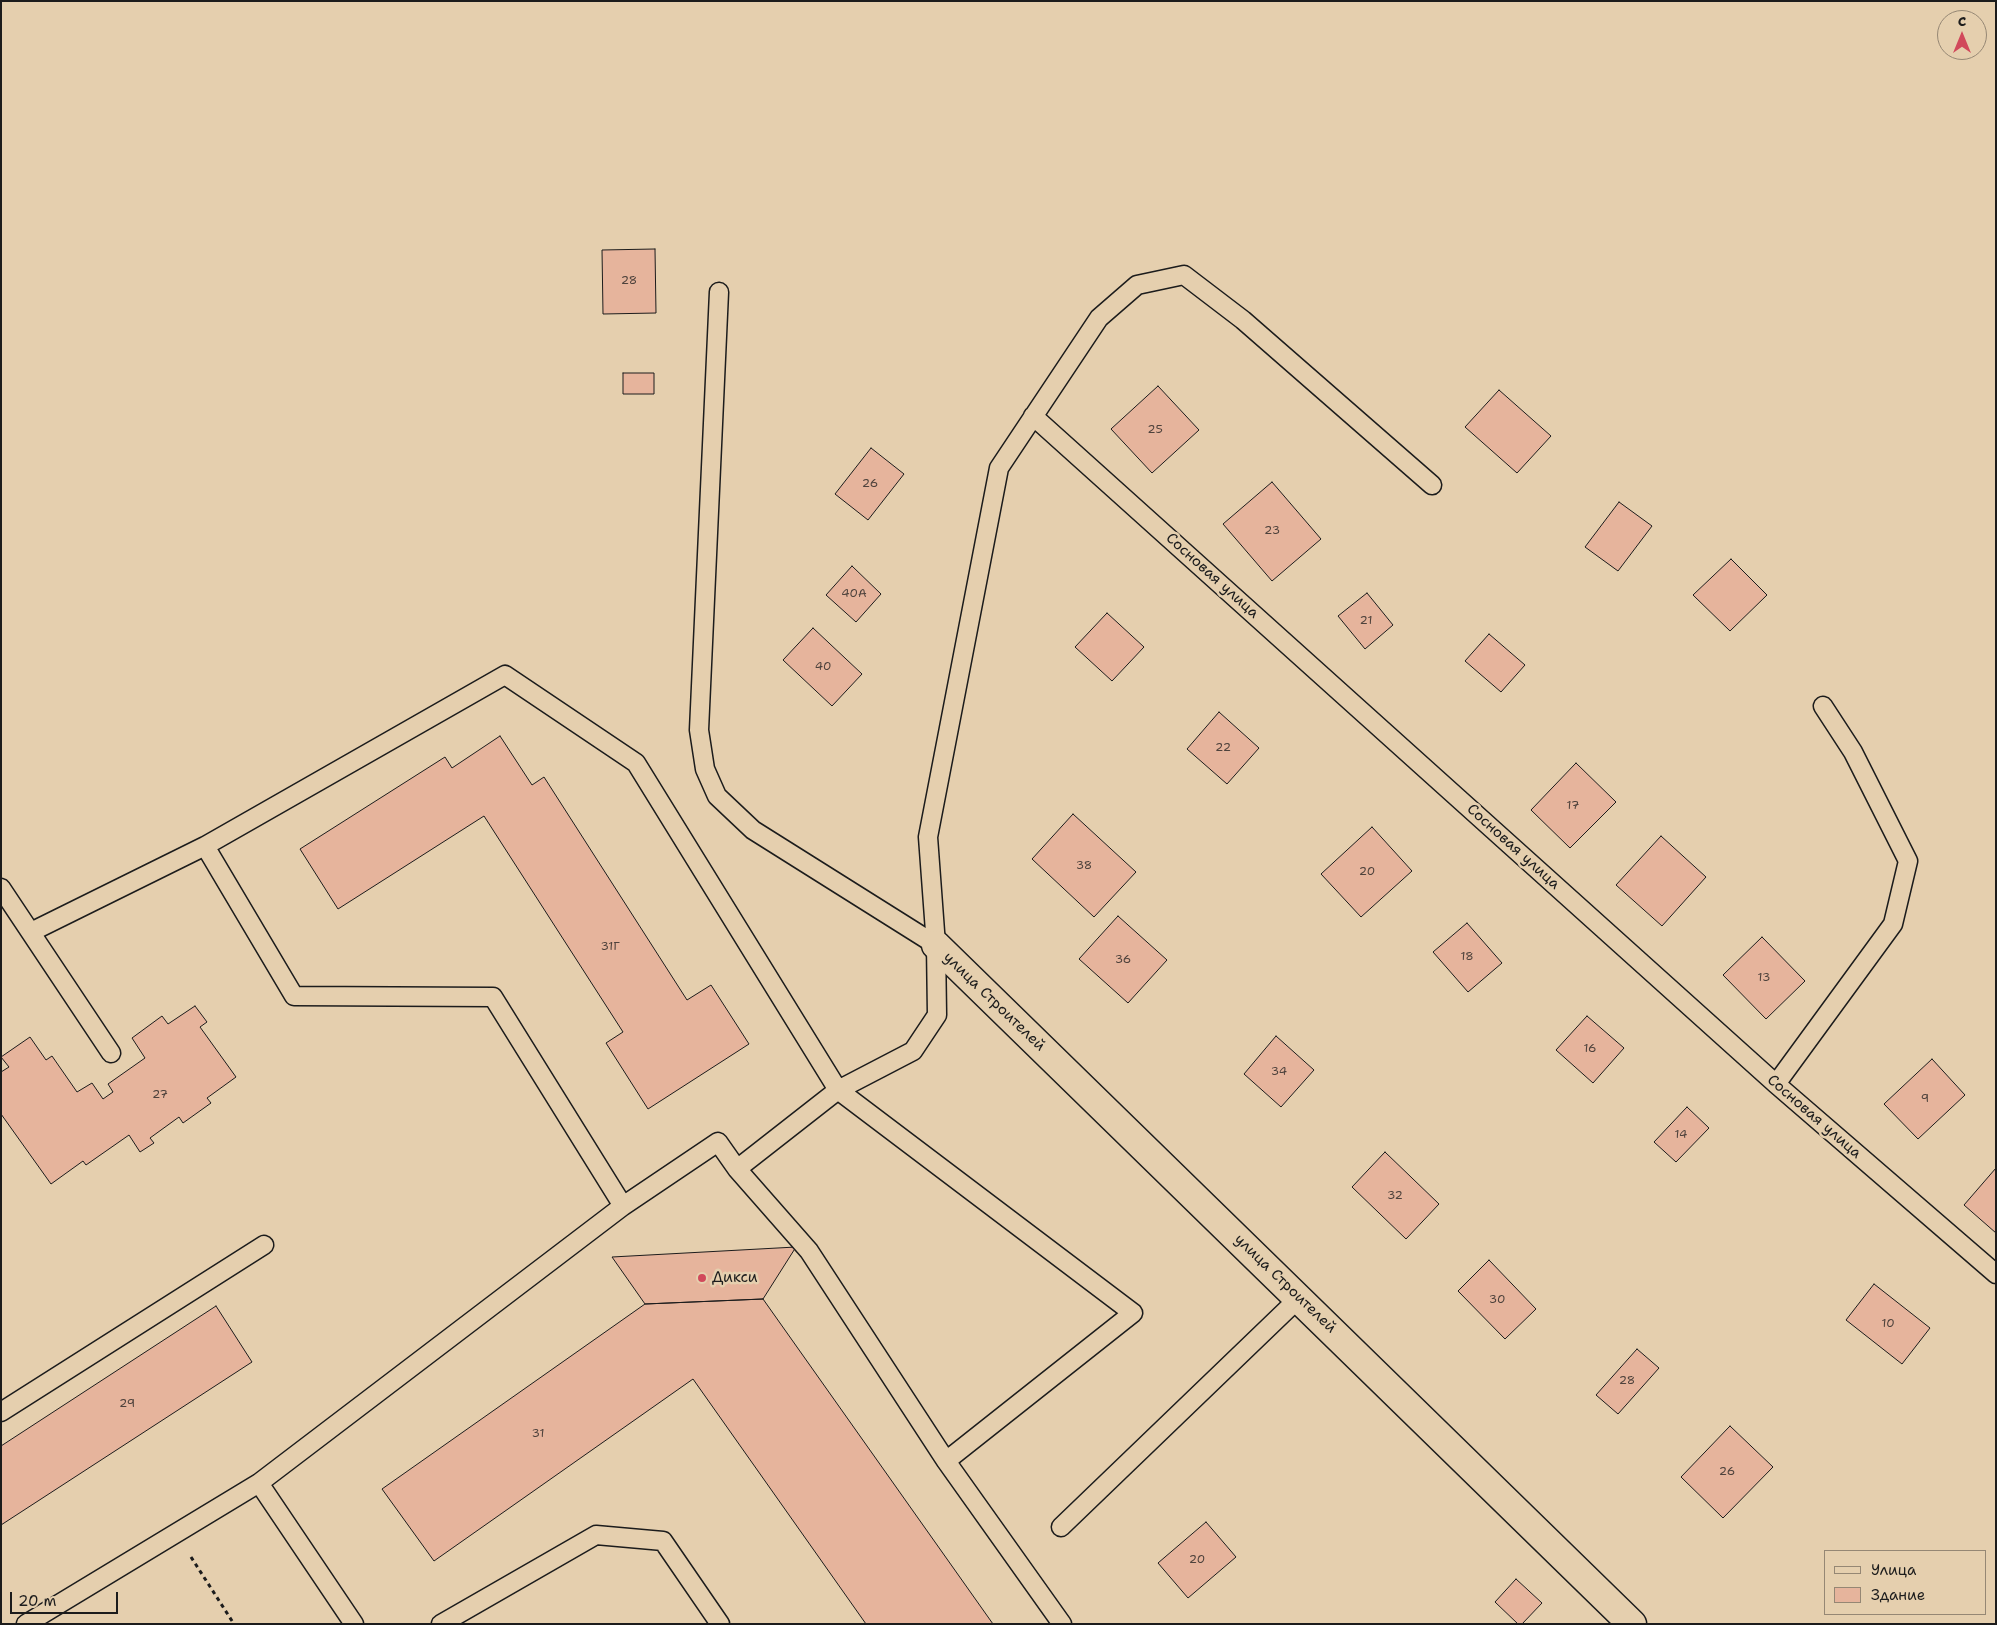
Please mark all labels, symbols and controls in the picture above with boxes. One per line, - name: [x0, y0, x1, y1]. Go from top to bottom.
- north arrow: [1937, 10, 1987, 60]
- text: С: [1958, 12, 1966, 30]
- house number: 28: [621, 274, 637, 288]
- house number: 25: [1147, 423, 1163, 437]
- house number: 26: [862, 477, 878, 491]
- house number: 23: [1264, 524, 1280, 538]
- street label: Сосновая улица: [1162, 530, 1262, 622]
- house number: 40А: [841, 587, 867, 601]
- house number: 21: [1360, 614, 1372, 628]
- house number: 40: [815, 660, 831, 674]
- house number: 22: [1215, 741, 1231, 755]
- house number: 17: [1567, 799, 1579, 813]
- street label: Сосновая улица: [1463, 801, 1563, 893]
- house number: 38: [1076, 859, 1092, 873]
- house number: 20: [1359, 865, 1375, 879]
- house number: 31Г: [600, 940, 620, 954]
- street label: улица Строителей: [939, 949, 1049, 1055]
- house number: 18: [1460, 950, 1474, 964]
- house number: 36: [1115, 953, 1131, 967]
- house number: 13: [1758, 971, 1770, 985]
- house number: 16: [1583, 1042, 1597, 1056]
- house number: 34: [1271, 1065, 1287, 1079]
- street label: Сосновая улица: [1763, 1071, 1865, 1163]
- house number: 27: [152, 1088, 168, 1102]
- house number: 9: [1921, 1092, 1929, 1106]
- house number: 14: [1675, 1128, 1687, 1142]
- house number: 32: [1387, 1189, 1403, 1203]
- street label: улица Строителей: [1230, 1231, 1340, 1337]
- place label: Дикси: [712, 1269, 758, 1287]
- marker: Дикси: [696, 1272, 708, 1284]
- house number: 30: [1489, 1293, 1505, 1307]
- house number: 10: [1881, 1317, 1895, 1331]
- house number: 28: [1619, 1374, 1635, 1388]
- house number: 29: [119, 1397, 135, 1411]
- house number: 31: [532, 1427, 544, 1441]
- house number: 26: [1719, 1465, 1735, 1479]
- legend: [1824, 1550, 1987, 1615]
- house number: 20: [1189, 1553, 1205, 1567]
- text: Улица: [1871, 1560, 1916, 1580]
- scale bar: [12, 1582, 120, 1614]
- text: Здание: [1871, 1585, 1925, 1605]
- text: 20 m: [18, 1591, 57, 1611]

